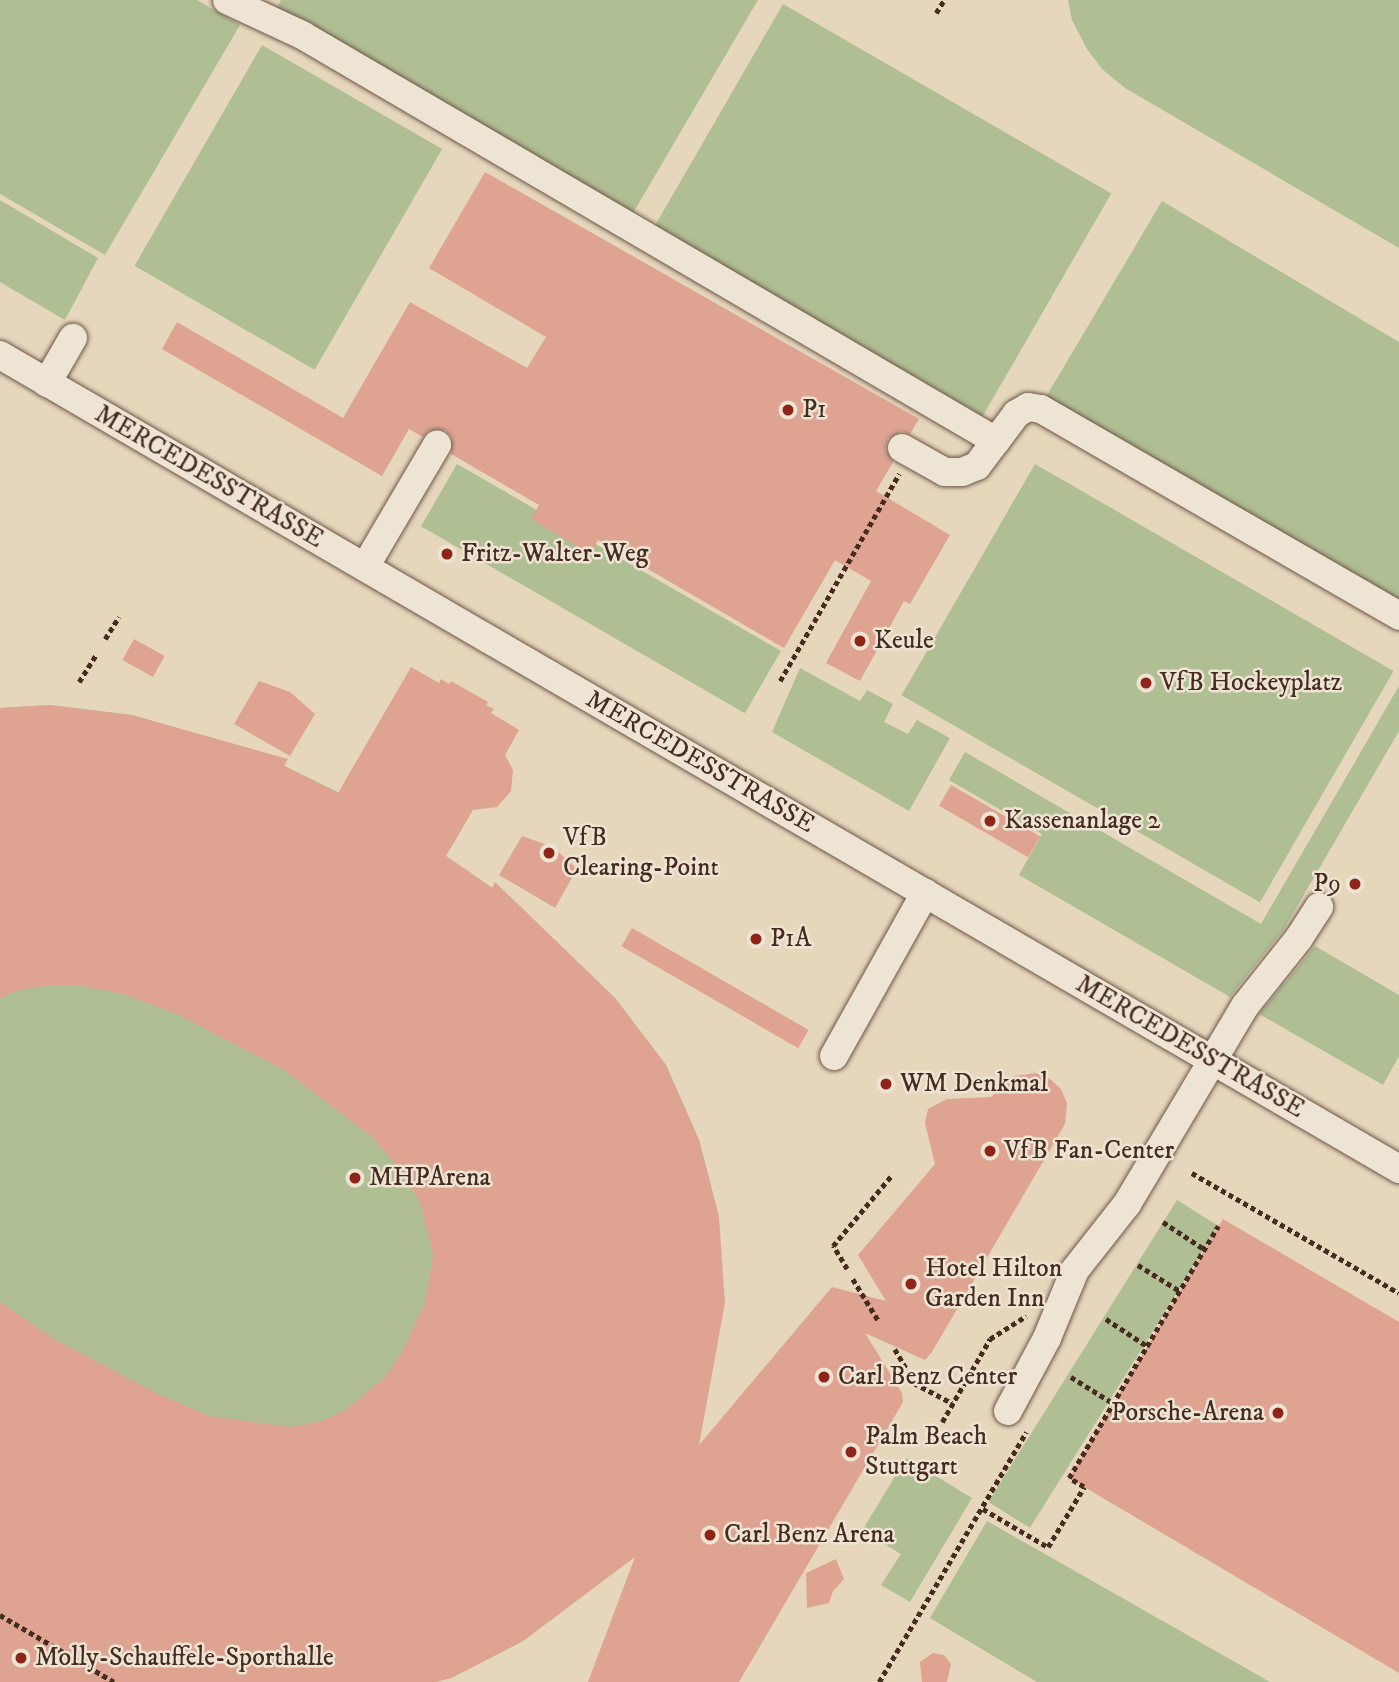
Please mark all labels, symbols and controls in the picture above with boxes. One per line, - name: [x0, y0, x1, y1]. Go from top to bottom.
- place label: P1: [802, 394, 827, 426]
- street label: MERCEDESSTRASSE: [89, 399, 329, 555]
- marker: P1: [780, 402, 796, 418]
- place label: Fritz-Walter-Weg: [461, 538, 648, 570]
- marker: Fritz-Walter-Weg: [439, 546, 455, 562]
- place label: Keule: [874, 625, 934, 657]
- marker: Keule: [852, 633, 868, 649]
- place label: VfB Hockeyplatz: [1160, 667, 1342, 699]
- marker: VfB Hockeyplatz: [1138, 675, 1154, 691]
- street label: MERCEDESSTRASSE: [580, 684, 820, 840]
- place label: Kassenanlage 2: [1004, 805, 1160, 837]
- marker: Kassenanlage 2: [982, 813, 998, 829]
- place label: VfB Clearing-Point: [563, 822, 719, 884]
- marker: VfB Clearing-Point: [541, 845, 557, 861]
- place label: P9: [1313, 868, 1341, 900]
- marker: P9: [1347, 876, 1363, 892]
- place label: P1A: [770, 923, 811, 955]
- marker: P1A: [748, 931, 764, 947]
- street label: MERCEDESSTRASSE: [1070, 969, 1310, 1125]
- place label: WM Denkmal: [900, 1068, 1048, 1100]
- marker: WM Denkmal: [878, 1076, 894, 1092]
- place label: VfB Fan-Center: [1004, 1135, 1174, 1167]
- marker: VfB Fan-Center: [982, 1143, 998, 1159]
- place label: MHPArena: [369, 1162, 491, 1194]
- marker: MHPArena: [347, 1170, 363, 1186]
- place label: Hotel Hilton Garden Inn: [925, 1253, 1062, 1314]
- marker: Hotel Hilton Garden Inn: [903, 1276, 919, 1292]
- place label: Carl Benz Center: [838, 1361, 1017, 1393]
- marker: Carl Benz Center: [816, 1369, 832, 1385]
- place label: Porsche-Arena: [1111, 1397, 1264, 1429]
- marker: Porsche-Arena: [1270, 1405, 1286, 1421]
- place label: Palm Beach Stuttgart: [865, 1421, 987, 1482]
- marker: Palm Beach Stuttgart: [843, 1444, 859, 1460]
- place label: Carl Benz Arena: [724, 1519, 895, 1551]
- marker: Carl Benz Arena: [702, 1527, 718, 1543]
- place label: Molly-Schauffele-Sporthalle: [35, 1642, 334, 1674]
- marker: Molly-Schauffele-Sporthalle: [13, 1650, 29, 1666]

